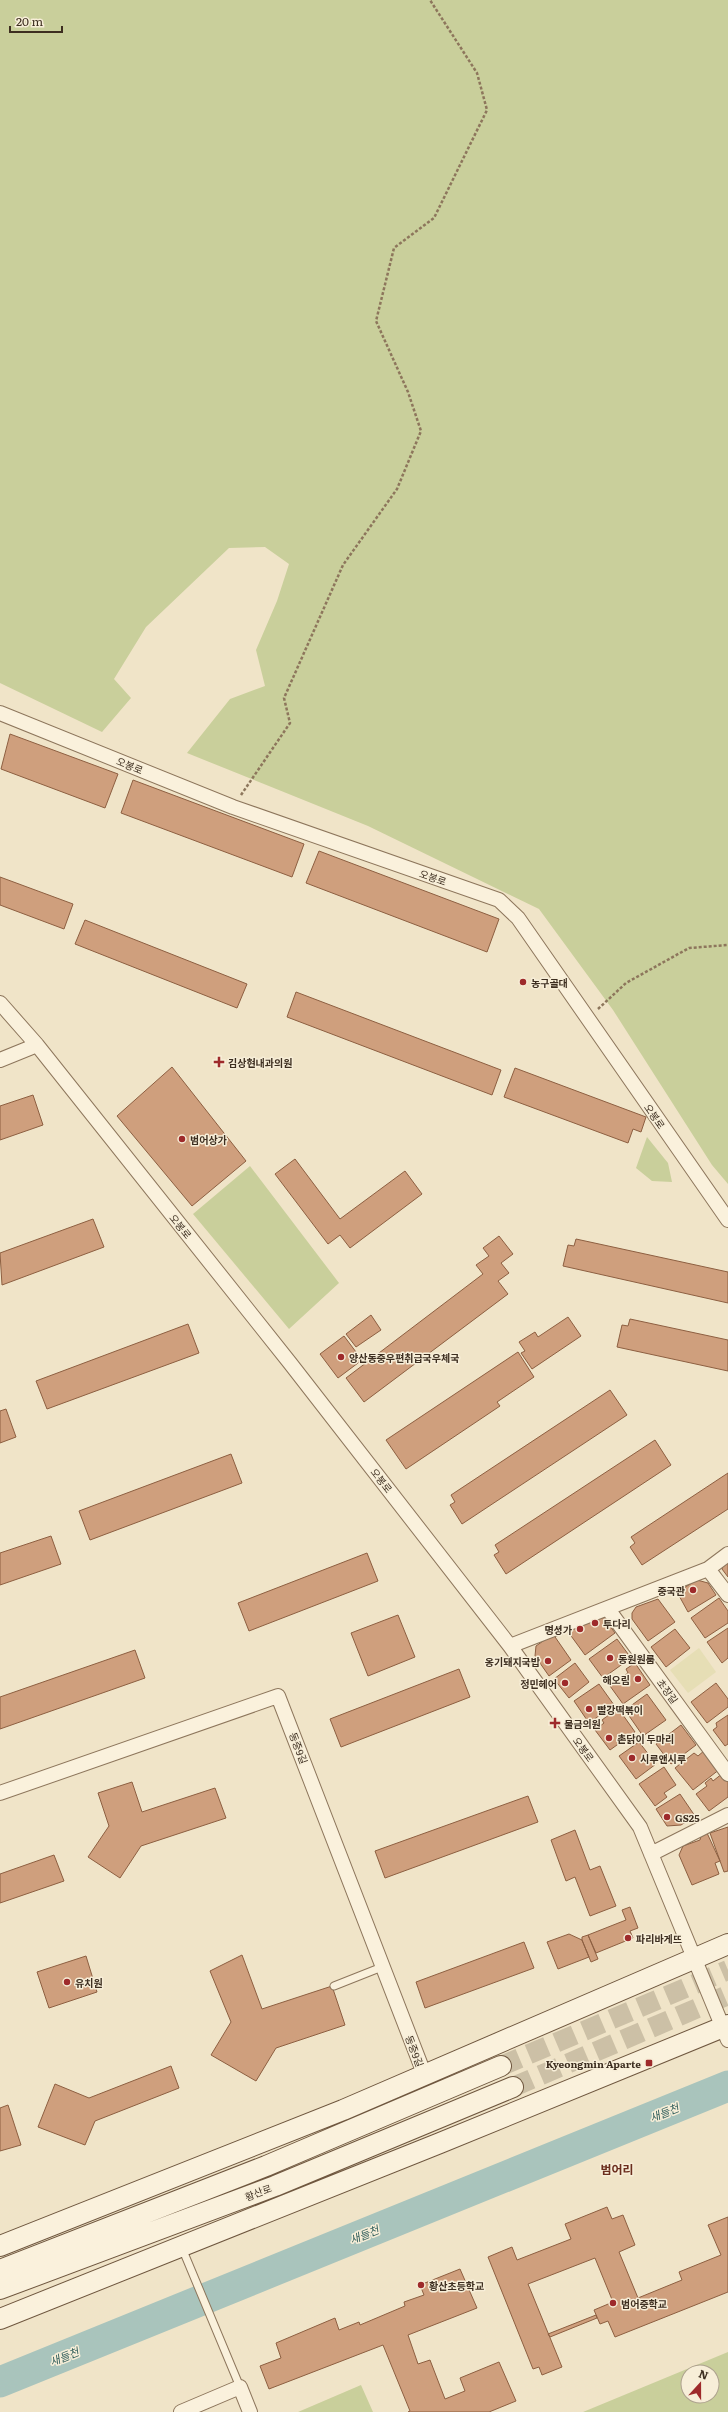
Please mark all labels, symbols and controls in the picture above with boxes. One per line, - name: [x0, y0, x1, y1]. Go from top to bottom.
- scale bar: [10, 8, 62, 34]
- text: 20 m: [16, 12, 43, 30]
- street label: 오봉로: [114, 753, 146, 777]
- street label: 오봉로: [418, 865, 448, 889]
- place label: 농구골대: [531, 975, 568, 990]
- marker: 농구골대: [518, 977, 528, 987]
- place label: 김상현내과의원: [228, 1055, 292, 1070]
- marker: 김상현내과의원: [213, 1056, 225, 1068]
- street label: 오봉로: [641, 1100, 669, 1132]
- place label: 범어상가: [190, 1132, 228, 1147]
- marker: 범어상가: [177, 1134, 187, 1144]
- street label: 오봉로: [166, 1211, 196, 1241]
- place label: 양산동중우편취급국우체국: [349, 1350, 459, 1365]
- marker: 양산동중우편취급국우체국: [336, 1352, 346, 1362]
- street label: 오봉로: [368, 1465, 396, 1495]
- place label: 중국관: [657, 1583, 685, 1598]
- marker: 중국관: [688, 1585, 698, 1595]
- place label: 투다리: [603, 1616, 631, 1631]
- marker: 투다리: [590, 1618, 600, 1628]
- place label: 명셩가: [544, 1622, 573, 1637]
- marker: 명셩가: [575, 1624, 585, 1634]
- place label: 동원원룸: [618, 1651, 655, 1666]
- marker: 동원원룸: [605, 1653, 615, 1663]
- place label: 옹기돼지국밥: [485, 1654, 541, 1669]
- marker: 옹기돼지국밥: [543, 1656, 553, 1666]
- place label: 해오림: [602, 1672, 630, 1687]
- marker: 해오림: [633, 1674, 643, 1684]
- street label: 초장길: [654, 1675, 682, 1707]
- place label: 정민헤어: [520, 1676, 557, 1691]
- marker: 정민헤어: [560, 1678, 570, 1688]
- place label: 빨강떡볶이: [597, 1702, 643, 1717]
- marker: 빨강떡볶이: [584, 1704, 594, 1714]
- place label: 물금의원: [564, 1716, 601, 1731]
- marker: 물금의원: [549, 1717, 561, 1729]
- street label: 동중9길: [286, 1730, 312, 1766]
- place label: 촌닭이 두마리: [617, 1731, 674, 1746]
- street label: 오봉로: [570, 1733, 598, 1765]
- marker: 촌닭이 두마리: [604, 1733, 614, 1743]
- place label: 시루앤시루: [640, 1751, 686, 1766]
- marker: 시루앤시루: [627, 1753, 637, 1763]
- place label: GS25: [675, 1810, 700, 1825]
- marker: GS25: [662, 1812, 672, 1822]
- place label: 파리바게뜨: [636, 1931, 682, 1946]
- marker: 파리바게뜨: [623, 1933, 633, 1943]
- place label: 유치원: [75, 1975, 103, 1990]
- marker: 유치원: [62, 1977, 72, 1987]
- street label: 동중9길: [402, 2033, 428, 2069]
- place label: Kyeongmin Aparte: [546, 2056, 641, 2071]
- marker: Kyeongmin Aparte: [644, 2058, 654, 2068]
- water label: 새들천: [647, 2098, 683, 2125]
- district label: 범어리: [600, 2160, 634, 2178]
- street label: 황산로: [242, 2180, 274, 2204]
- water label: 새들천: [347, 2220, 383, 2247]
- place label: 황산초등학교: [429, 2278, 484, 2293]
- marker: 황산초등학교: [416, 2280, 426, 2290]
- place label: 범어중학교: [621, 2296, 667, 2311]
- marker: 범어중학교: [608, 2298, 618, 2308]
- water label: 새들천: [47, 2342, 83, 2369]
- north arrow: [680, 2364, 720, 2404]
- text: N: [697, 2365, 711, 2383]

